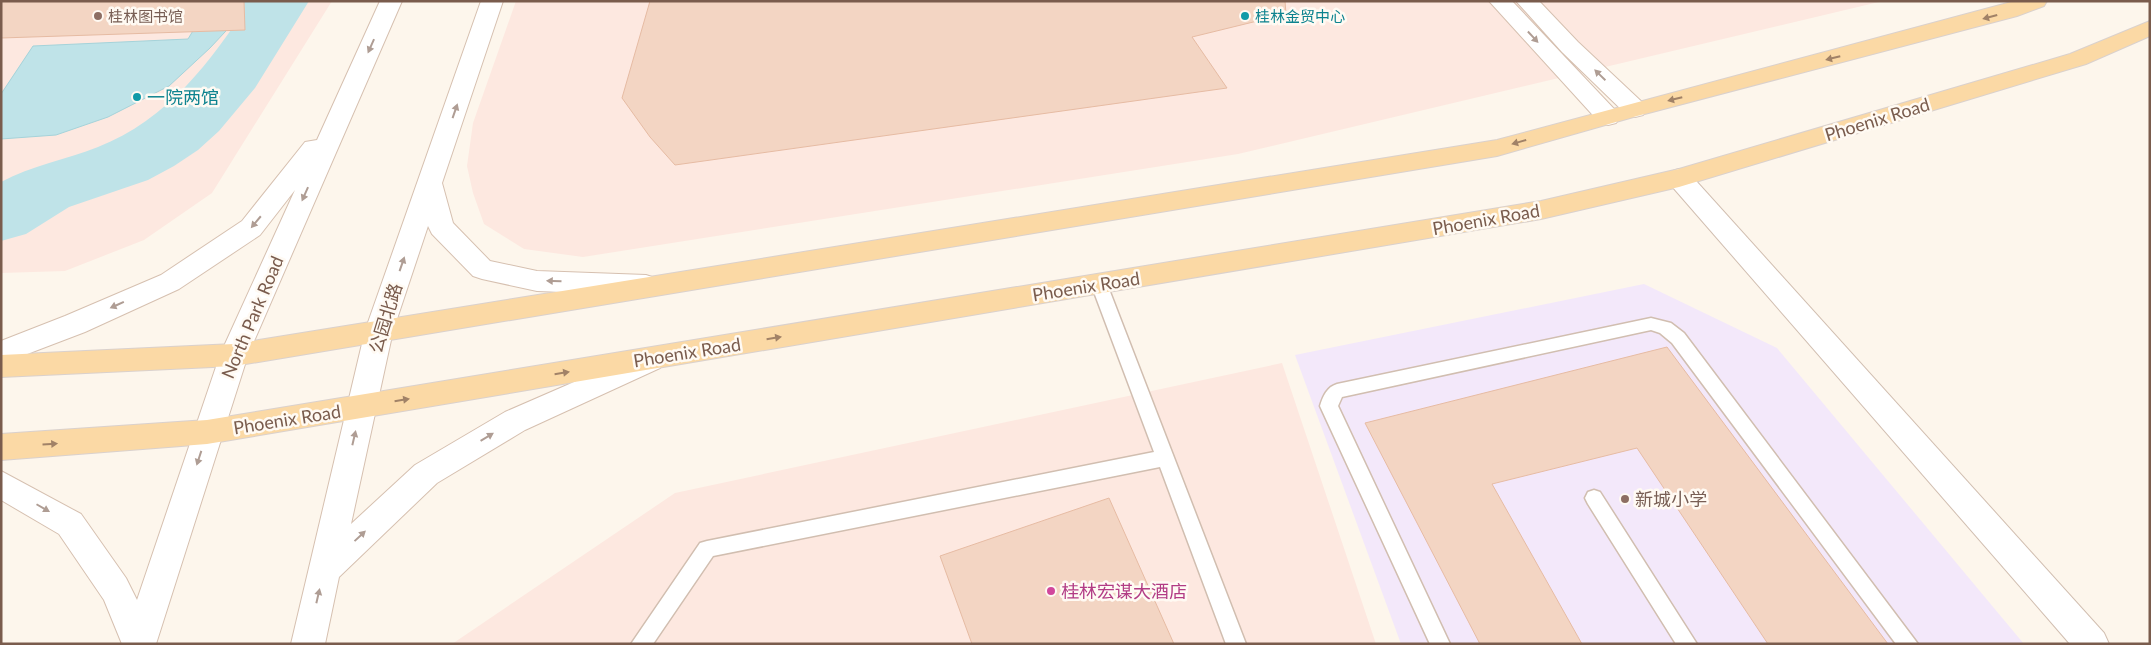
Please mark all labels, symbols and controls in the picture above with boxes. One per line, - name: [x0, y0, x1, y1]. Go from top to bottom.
- place label: 桂林图书馆: [108, 7, 183, 25]
- place label: 桂林金贸中心: [1255, 7, 1345, 25]
- marker: 桂林图书馆: [92, 10, 104, 22]
- marker: 桂林金贸中心: [1239, 10, 1251, 22]
- one-way arrow: [1982, 13, 1997, 21]
- one-way arrow: [1527, 30, 1539, 42]
- one-way arrow: [367, 39, 375, 53]
- one-way arrow: [1825, 54, 1840, 62]
- one-way arrow: [1594, 69, 1606, 81]
- place label: 一院两馆: [147, 86, 219, 108]
- marker: 一院两馆: [131, 91, 143, 103]
- street label: Phoenix Road: [1822, 93, 1932, 145]
- one-way arrow: [1668, 95, 1683, 103]
- one-way arrow: [451, 103, 459, 118]
- one-way arrow: [1511, 138, 1526, 146]
- one-way arrow: [301, 187, 309, 201]
- street label: Phoenix Road: [1431, 199, 1541, 239]
- one-way arrow: [250, 215, 261, 228]
- street label: North Park Road: [216, 252, 288, 382]
- one-way arrow: [399, 257, 406, 272]
- street label: Phoenix Road: [1031, 267, 1141, 305]
- one-way arrow: [546, 277, 562, 285]
- street label: 公园北路: [364, 280, 406, 356]
- one-way arrow: [110, 301, 124, 309]
- street label: Phoenix Road: [632, 333, 742, 371]
- one-way arrow: [767, 333, 783, 341]
- one-way arrow: [554, 369, 570, 377]
- one-way arrow: [394, 395, 410, 403]
- street label: Phoenix Road: [232, 400, 342, 438]
- one-way arrow: [350, 430, 358, 445]
- one-way arrow: [481, 433, 494, 442]
- one-way arrow: [42, 439, 58, 447]
- one-way arrow: [195, 451, 202, 466]
- place label: 新城小学: [1635, 488, 1707, 510]
- marker: 新城小学: [1619, 493, 1631, 505]
- one-way arrow: [37, 504, 50, 513]
- one-way arrow: [353, 530, 365, 542]
- place label: 桂林宏谋大酒店: [1061, 580, 1187, 602]
- marker: 桂林宏谋大酒店: [1045, 585, 1057, 597]
- one-way arrow: [314, 589, 322, 604]

